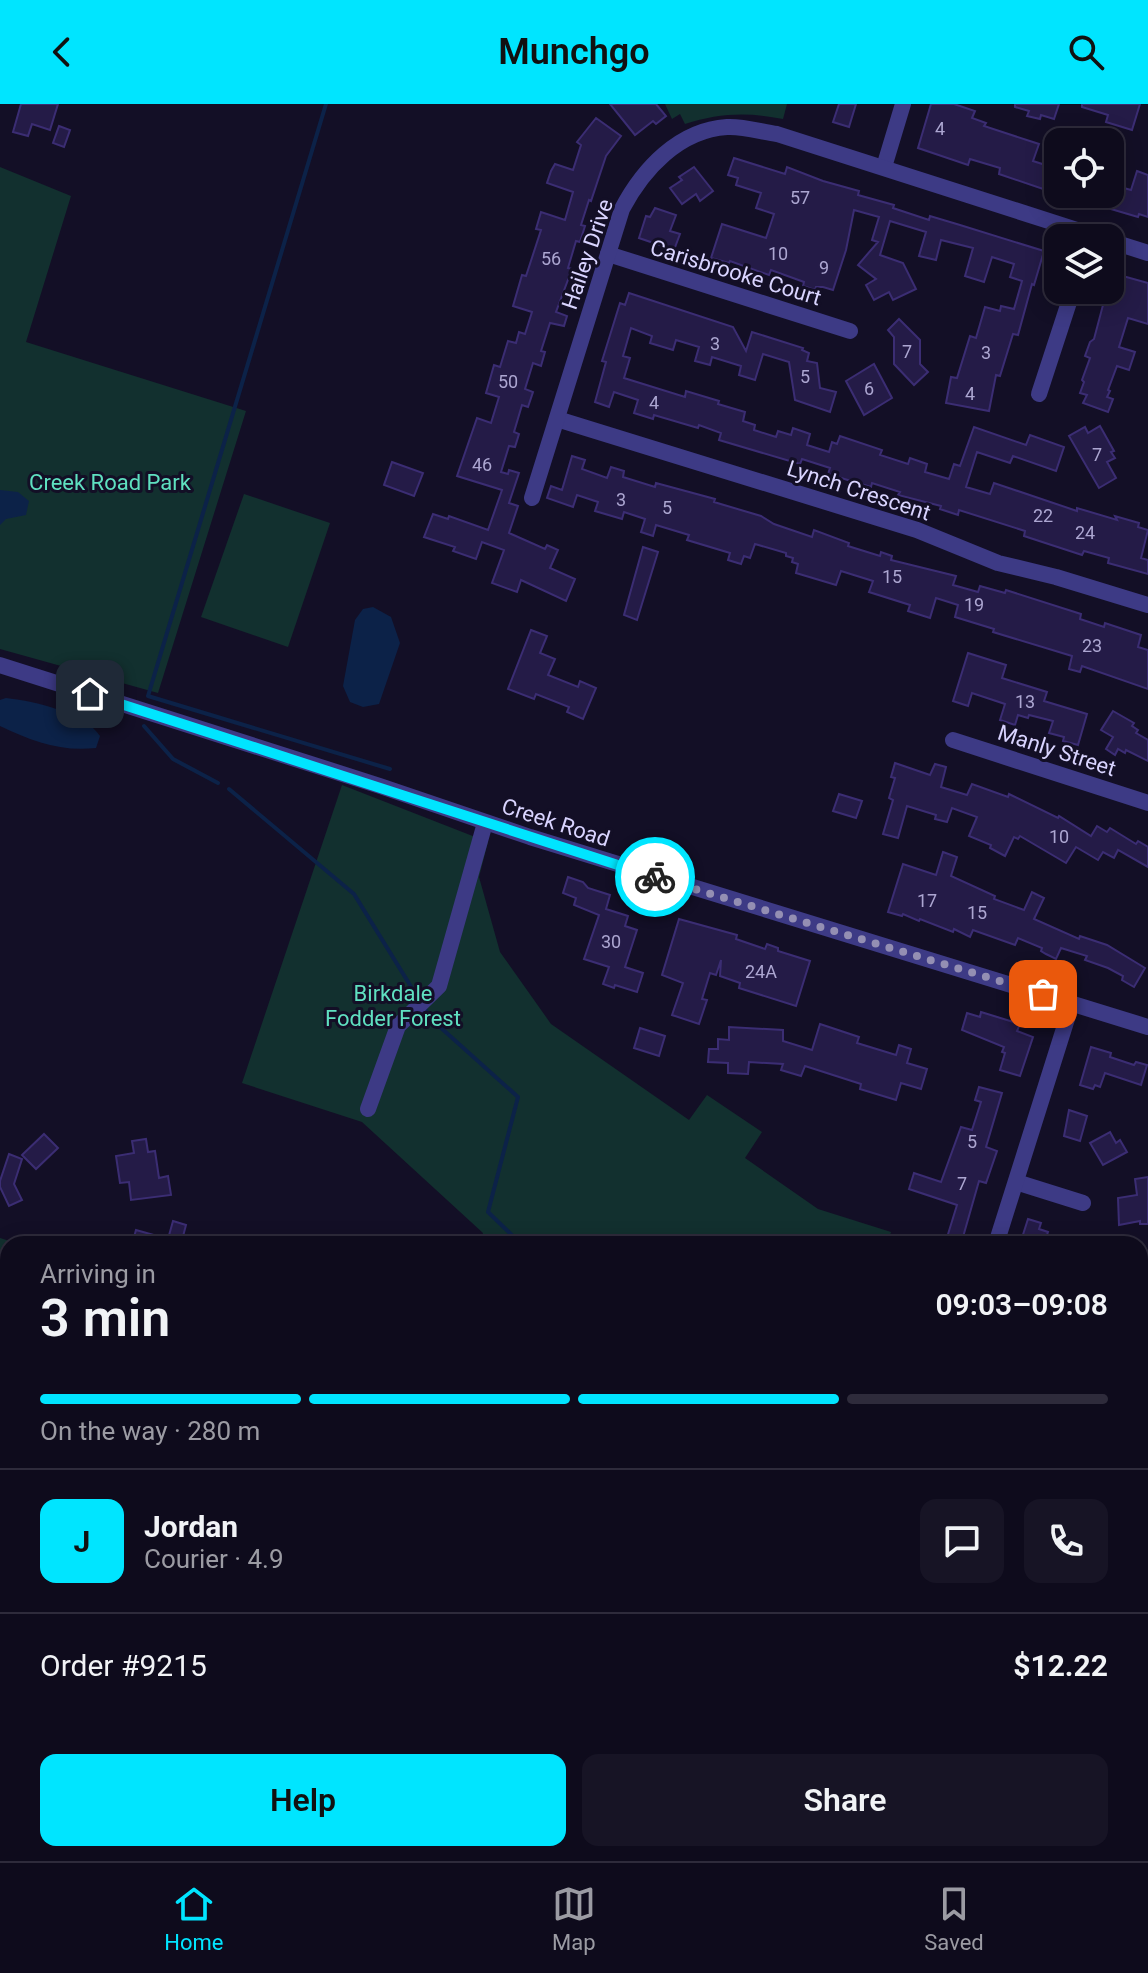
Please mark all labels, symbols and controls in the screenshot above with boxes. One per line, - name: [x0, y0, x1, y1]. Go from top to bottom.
- icon: back: [40, 30, 84, 74]
- icon: search: [1064, 30, 1108, 74]
- text: Munchgo: [498, 31, 650, 73]
- house number: 4: [935, 118, 945, 139]
- map controls: [1044, 128, 1124, 304]
- button: locate: [1044, 128, 1124, 208]
- house number: 57: [790, 187, 810, 208]
- street label: Hailey Drive: [557, 196, 618, 313]
- button: layers: [1044, 224, 1124, 304]
- street label: Carisbrooke Court: [647, 235, 824, 310]
- house number: 10: [768, 243, 788, 264]
- house number: 56: [541, 248, 561, 269]
- house number: 9: [819, 257, 829, 278]
- house number: 3: [710, 333, 720, 354]
- house number: 7: [902, 341, 912, 362]
- house number: 3: [981, 342, 991, 363]
- house number: 5: [800, 366, 810, 387]
- house number: 50: [498, 371, 518, 392]
- house number: 6: [864, 378, 874, 399]
- house number: 4: [965, 383, 975, 404]
- house number: 4: [649, 392, 659, 413]
- house number: 7: [1092, 444, 1102, 465]
- house number: 46: [472, 454, 492, 475]
- street label: Lynch Crescent: [784, 456, 934, 525]
- park label: Creek Road Park: [29, 470, 192, 495]
- house number: 3: [616, 489, 626, 510]
- house number: 5: [662, 497, 672, 518]
- house number: 22: [1033, 505, 1053, 526]
- house number: 24: [1075, 522, 1095, 543]
- house number: 15: [882, 566, 902, 587]
- house number: 19: [964, 594, 984, 615]
- house number: 23: [1082, 635, 1102, 656]
- pin: [56, 660, 124, 728]
- icon: home: [68, 672, 112, 716]
- house number: 13: [1015, 691, 1035, 712]
- street label: Manly Street: [995, 720, 1119, 781]
- street label: Creek Road: [499, 793, 613, 852]
- house number: 10: [1049, 826, 1069, 847]
- courier: [615, 837, 695, 917]
- icon: bike: [633, 855, 677, 899]
- house number: 17: [917, 890, 937, 911]
- house number: 15: [967, 902, 987, 923]
- house number: 30: [601, 931, 621, 952]
- pin: [1009, 960, 1077, 1028]
- house number: 24A: [745, 961, 777, 982]
- icon: bag: [1021, 972, 1065, 1016]
- park label: Birkdale Fodder Forest: [325, 981, 461, 1031]
- house number: 5: [967, 1131, 977, 1152]
- house number: 7: [957, 1173, 967, 1194]
- text: Arriving in: [40, 1259, 156, 1289]
- text: 09:03–09:08: [935, 1287, 1108, 1322]
- text: 3 min: [40, 1288, 170, 1349]
- text: On the way · 280 m: [40, 1416, 260, 1446]
- button: chat: [920, 1499, 1004, 1583]
- button: phone: [1024, 1499, 1108, 1583]
- text: Jordan: [144, 1509, 238, 1544]
- text: J: [74, 1524, 90, 1559]
- text: Courier · 4.9: [144, 1544, 284, 1574]
- text: Order #9215: [40, 1648, 207, 1683]
- text: $12.22: [1013, 1648, 1108, 1683]
- button: Help: [40, 1754, 566, 1846]
- button: Share: [582, 1754, 1108, 1846]
- tab: Home: [164, 1882, 223, 1955]
- tab: Map: [552, 1882, 596, 1955]
- tab: Saved: [924, 1882, 984, 1955]

